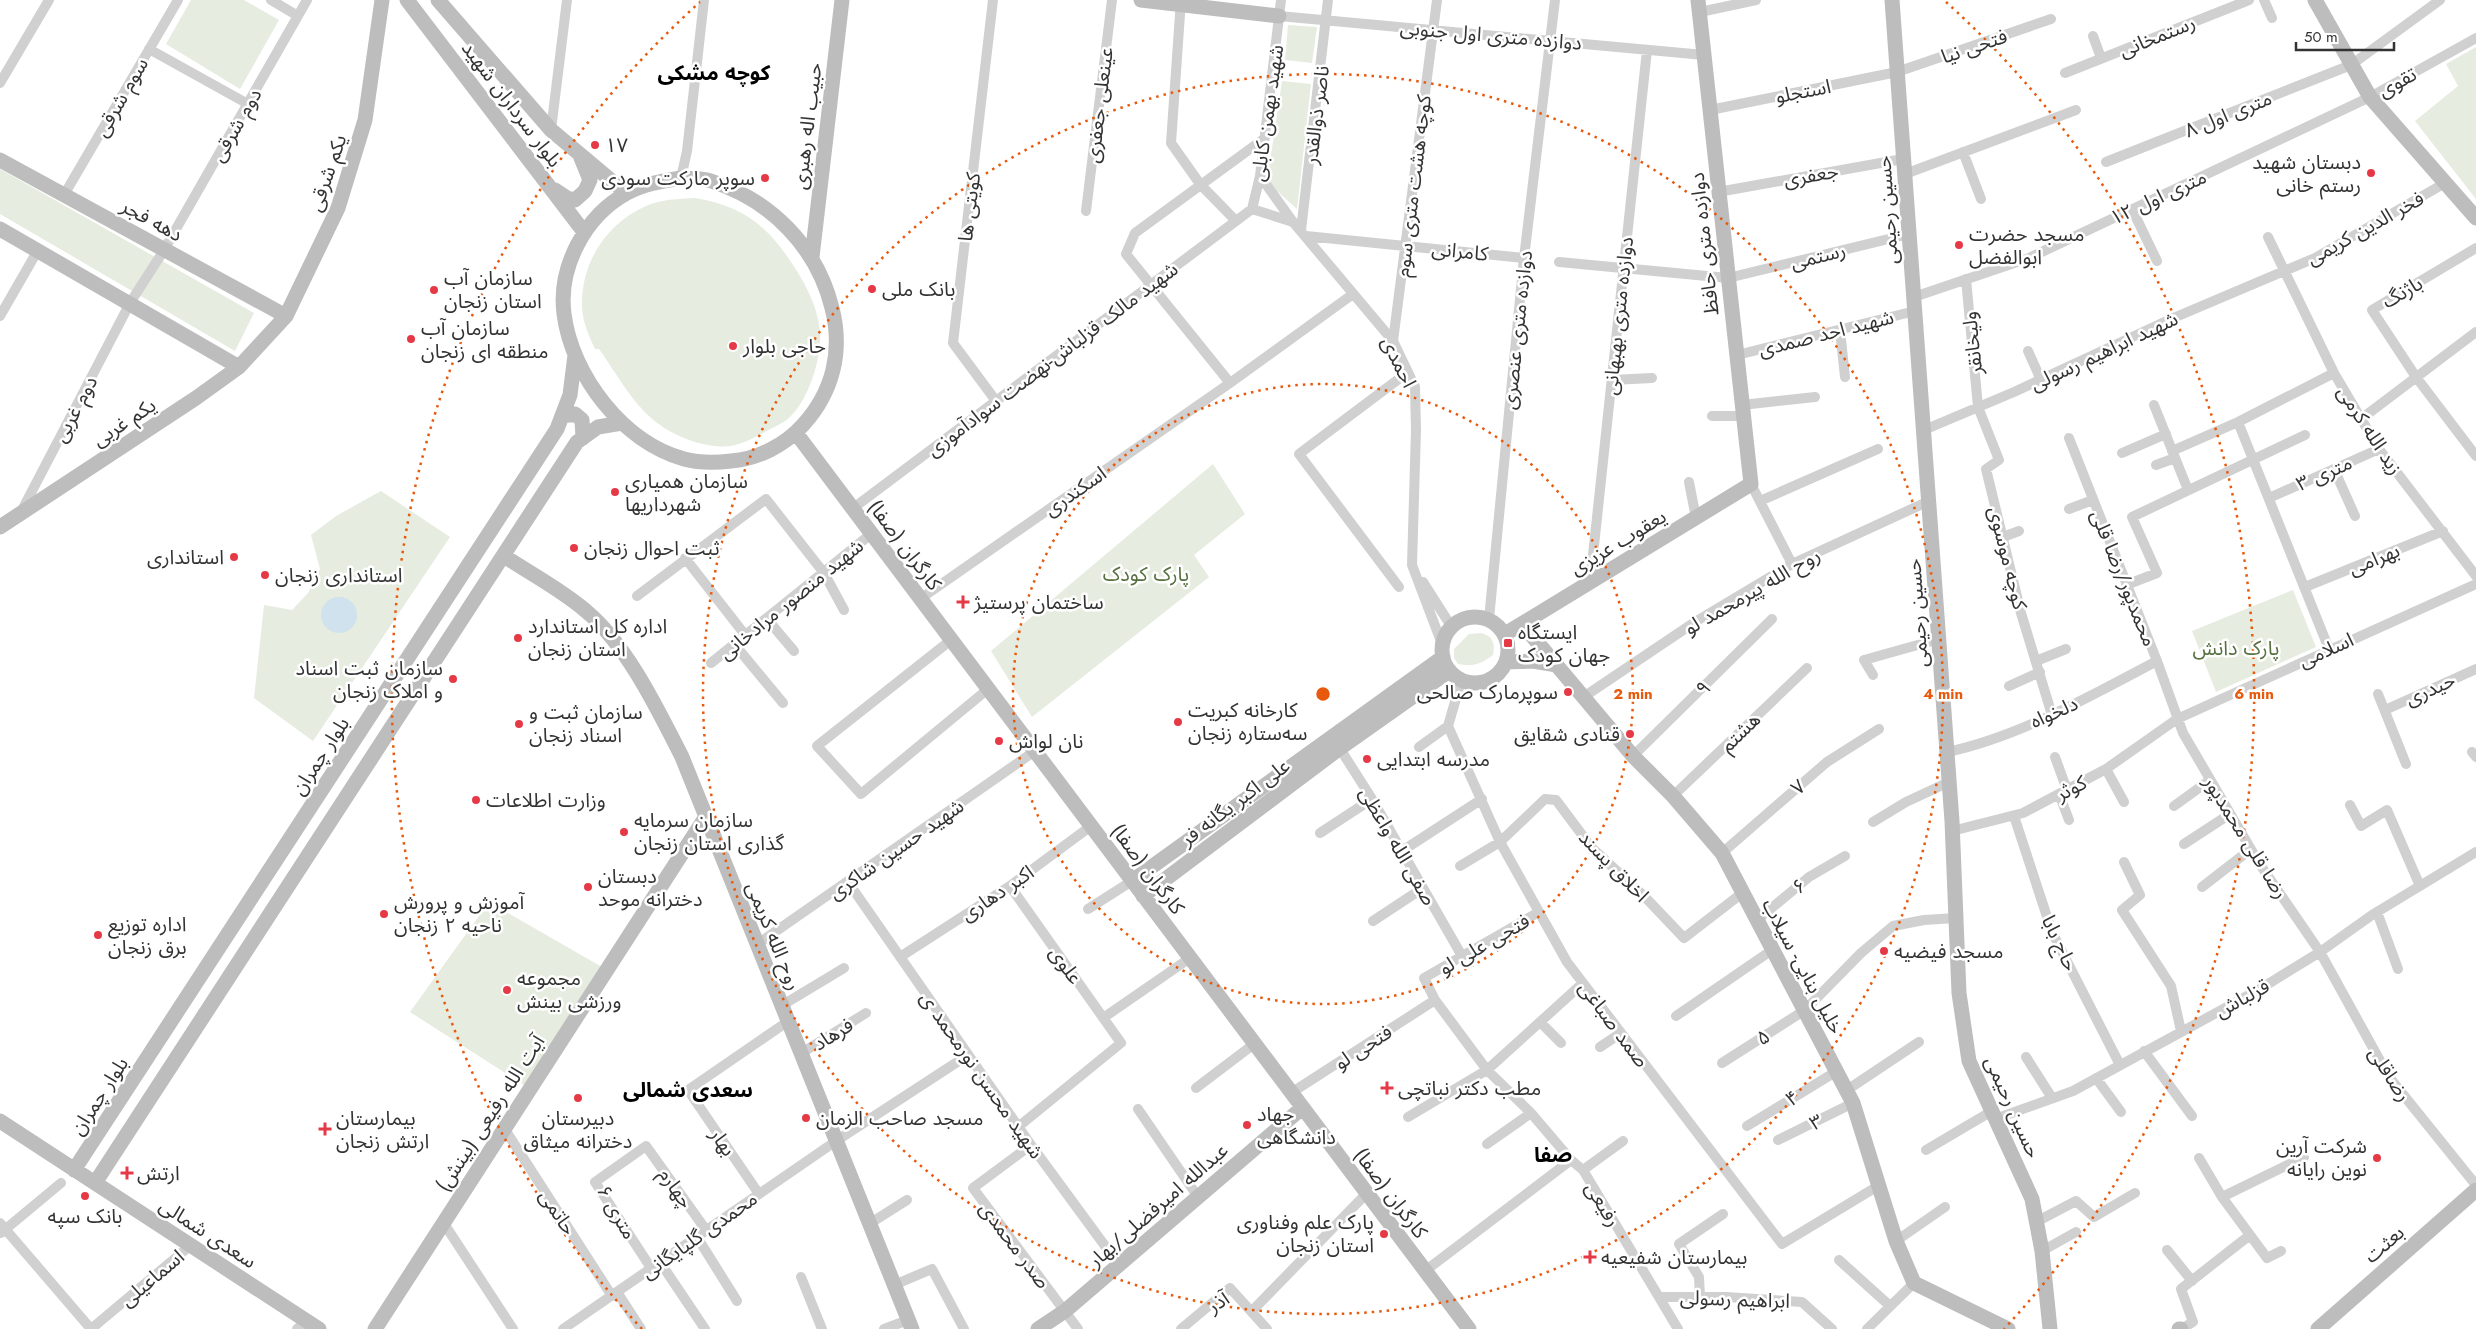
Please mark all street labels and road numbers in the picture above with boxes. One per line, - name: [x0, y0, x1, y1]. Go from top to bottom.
- street label: رستمخانی: [2115, 8, 2200, 65]
- street label: دوازده متری اول جنوبی: [1399, 13, 1583, 58]
- street label: فتحی نیا: [1937, 22, 2011, 71]
- street label: بلوار سرداران شهید: [454, 35, 569, 174]
- street label: شهید بهمن کابلی: [1244, 43, 1291, 183]
- street label: عینعلی جعفری: [1078, 45, 1121, 165]
- street label: سوم شرقی: [87, 52, 156, 142]
- street label: تقوی: [2372, 60, 2422, 105]
- street label: حبیب اله رهبری: [785, 61, 830, 191]
- street label: ناصر ذوالقدر: [1296, 64, 1337, 167]
- street label: استجلو: [1773, 72, 1833, 111]
- street label: دوم شرقی: [204, 83, 269, 167]
- street label: ۸ متری اول: [2180, 84, 2276, 145]
- street label: کوچه هشت متری سوم: [1388, 93, 1439, 279]
- street label: یکم شرقی: [301, 131, 354, 216]
- street label: حسین رحیمی: [1869, 155, 1906, 265]
- street label: جعفری: [1781, 156, 1841, 195]
- street label: ۱۲ متری اول: [2105, 162, 2211, 232]
- street label: کویتی ها: [951, 170, 988, 243]
- street label: دوازده متری حافظ: [1683, 171, 1726, 317]
- street label: فخر الدین کریمی: [2301, 184, 2429, 273]
- street label: دهه فجر: [115, 191, 188, 249]
- street label: کامرانی: [1430, 234, 1490, 269]
- street label: دوازده متری بهبهانی: [1596, 235, 1641, 397]
- street label: رستمی: [1787, 236, 1849, 277]
- street label: دوازده متری عنصری: [1495, 249, 1540, 411]
- street label: شهید مالک قزلباش-نهضت سوادآموزی: [920, 255, 1184, 464]
- street label: باژنگ: [2376, 269, 2428, 316]
- street label: شهید احد صمدی: [1755, 303, 1897, 364]
- street label: شهید ابراهیم رسولی: [2025, 304, 2183, 398]
- street label: ولیخانقر: [1955, 310, 1990, 377]
- street label: احمدی: [1374, 332, 1423, 393]
- street label: دوم غربی: [46, 371, 105, 448]
- street label: زید الله کرمی: [2330, 380, 2409, 481]
- street label: یکم غربی: [87, 391, 162, 454]
- street label: ۳ متری: [2292, 448, 2357, 499]
- street label: اسکندری: [1038, 459, 1113, 524]
- street label: کارگران (صفا): [861, 494, 949, 597]
- street label: یعقوب عزیزی: [1564, 502, 1672, 583]
- street label: کوچه موسوی: [1981, 503, 2035, 614]
- street label: محمدپور/رضا قلی: [2083, 506, 2164, 651]
- street label: شهید منصور مرادخانی: [713, 532, 870, 667]
- street label: بهرامی: [2344, 536, 2404, 583]
- street label: روح الله پیرمحمد لو: [1679, 541, 1826, 642]
- street label: حسین رحیمی: [1899, 558, 1936, 668]
- street label: اسلامی: [2294, 625, 2358, 675]
- street label: حیدری: [2400, 666, 2460, 713]
- street label: ۹: [1689, 674, 1718, 703]
- street label: دلخواه: [2026, 689, 2083, 736]
- street label: هشتم: [1713, 706, 1767, 759]
- street label: بلوار چمران: [284, 711, 357, 801]
- street label: علی اکبر یگانه فر: [1174, 752, 1296, 854]
- street label: کوثر: [2050, 768, 2093, 809]
- street label: رضا قلی محمدپور: [2196, 769, 2295, 905]
- street label: ۷: [1784, 772, 1813, 802]
- street label: صفی الله واعظی: [1352, 781, 1443, 911]
- street label: شهید حسین شاکری: [823, 792, 970, 907]
- street label: کارگران (صفا): [1104, 818, 1192, 921]
- street label: اخلاق پسند: [1572, 824, 1655, 909]
- street label: اکبر دهاری: [955, 858, 1040, 929]
- street label: ۶: [1786, 872, 1813, 901]
- street label: روح الله کریمی: [739, 878, 808, 995]
- street label: خلیل بنایی- سیلاب: [1755, 893, 1851, 1039]
- street label: فتحی علی لو: [1433, 907, 1535, 982]
- street label: حاج بابا: [2034, 910, 2085, 976]
- street label: علوی: [1042, 940, 1089, 990]
- street label: قزلباش: [2210, 972, 2275, 1025]
- street label: صمد صباغی: [1571, 975, 1656, 1074]
- street label: شهید محسن نورمحمد ی: [913, 986, 1050, 1165]
- street label: فرهاد: [807, 1011, 859, 1058]
- street label: فتحی لو: [1328, 1018, 1398, 1077]
- street label: ۵: [1751, 1022, 1776, 1053]
- street label: آیت الله رفیعی (بینش): [429, 1028, 553, 1197]
- street label: رضاقلی: [2361, 1041, 2418, 1107]
- street label: بلوار چمران: [63, 1051, 136, 1141]
- street label: حسین رحیمی: [1977, 1052, 2048, 1163]
- street label: ۴: [1780, 1083, 1805, 1114]
- street label: ۳: [1805, 1107, 1828, 1138]
- street label: بهار: [702, 1121, 743, 1162]
- street label: عبدالله امیرفضلی/بهار: [1081, 1136, 1235, 1275]
- street label: کارگران (صفا): [1347, 1142, 1435, 1245]
- street label: چهارم: [651, 1162, 700, 1215]
- street label: رفیعی: [1578, 1176, 1627, 1232]
- street label: ۶ متری: [589, 1180, 644, 1245]
- street label: حاتمی: [532, 1183, 583, 1241]
- street label: محمدی گلپایگانی: [635, 1184, 763, 1286]
- street label: سعدی شمالی: [153, 1191, 262, 1276]
- street label: صدر محمدی: [972, 1196, 1057, 1295]
- street label: بعثت: [2358, 1219, 2411, 1270]
- street label: اسماعیلی: [114, 1243, 191, 1314]
- street label: ابراهیم رسولی: [1679, 1283, 1791, 1316]
- street label: آذر: [1200, 1284, 1236, 1321]

